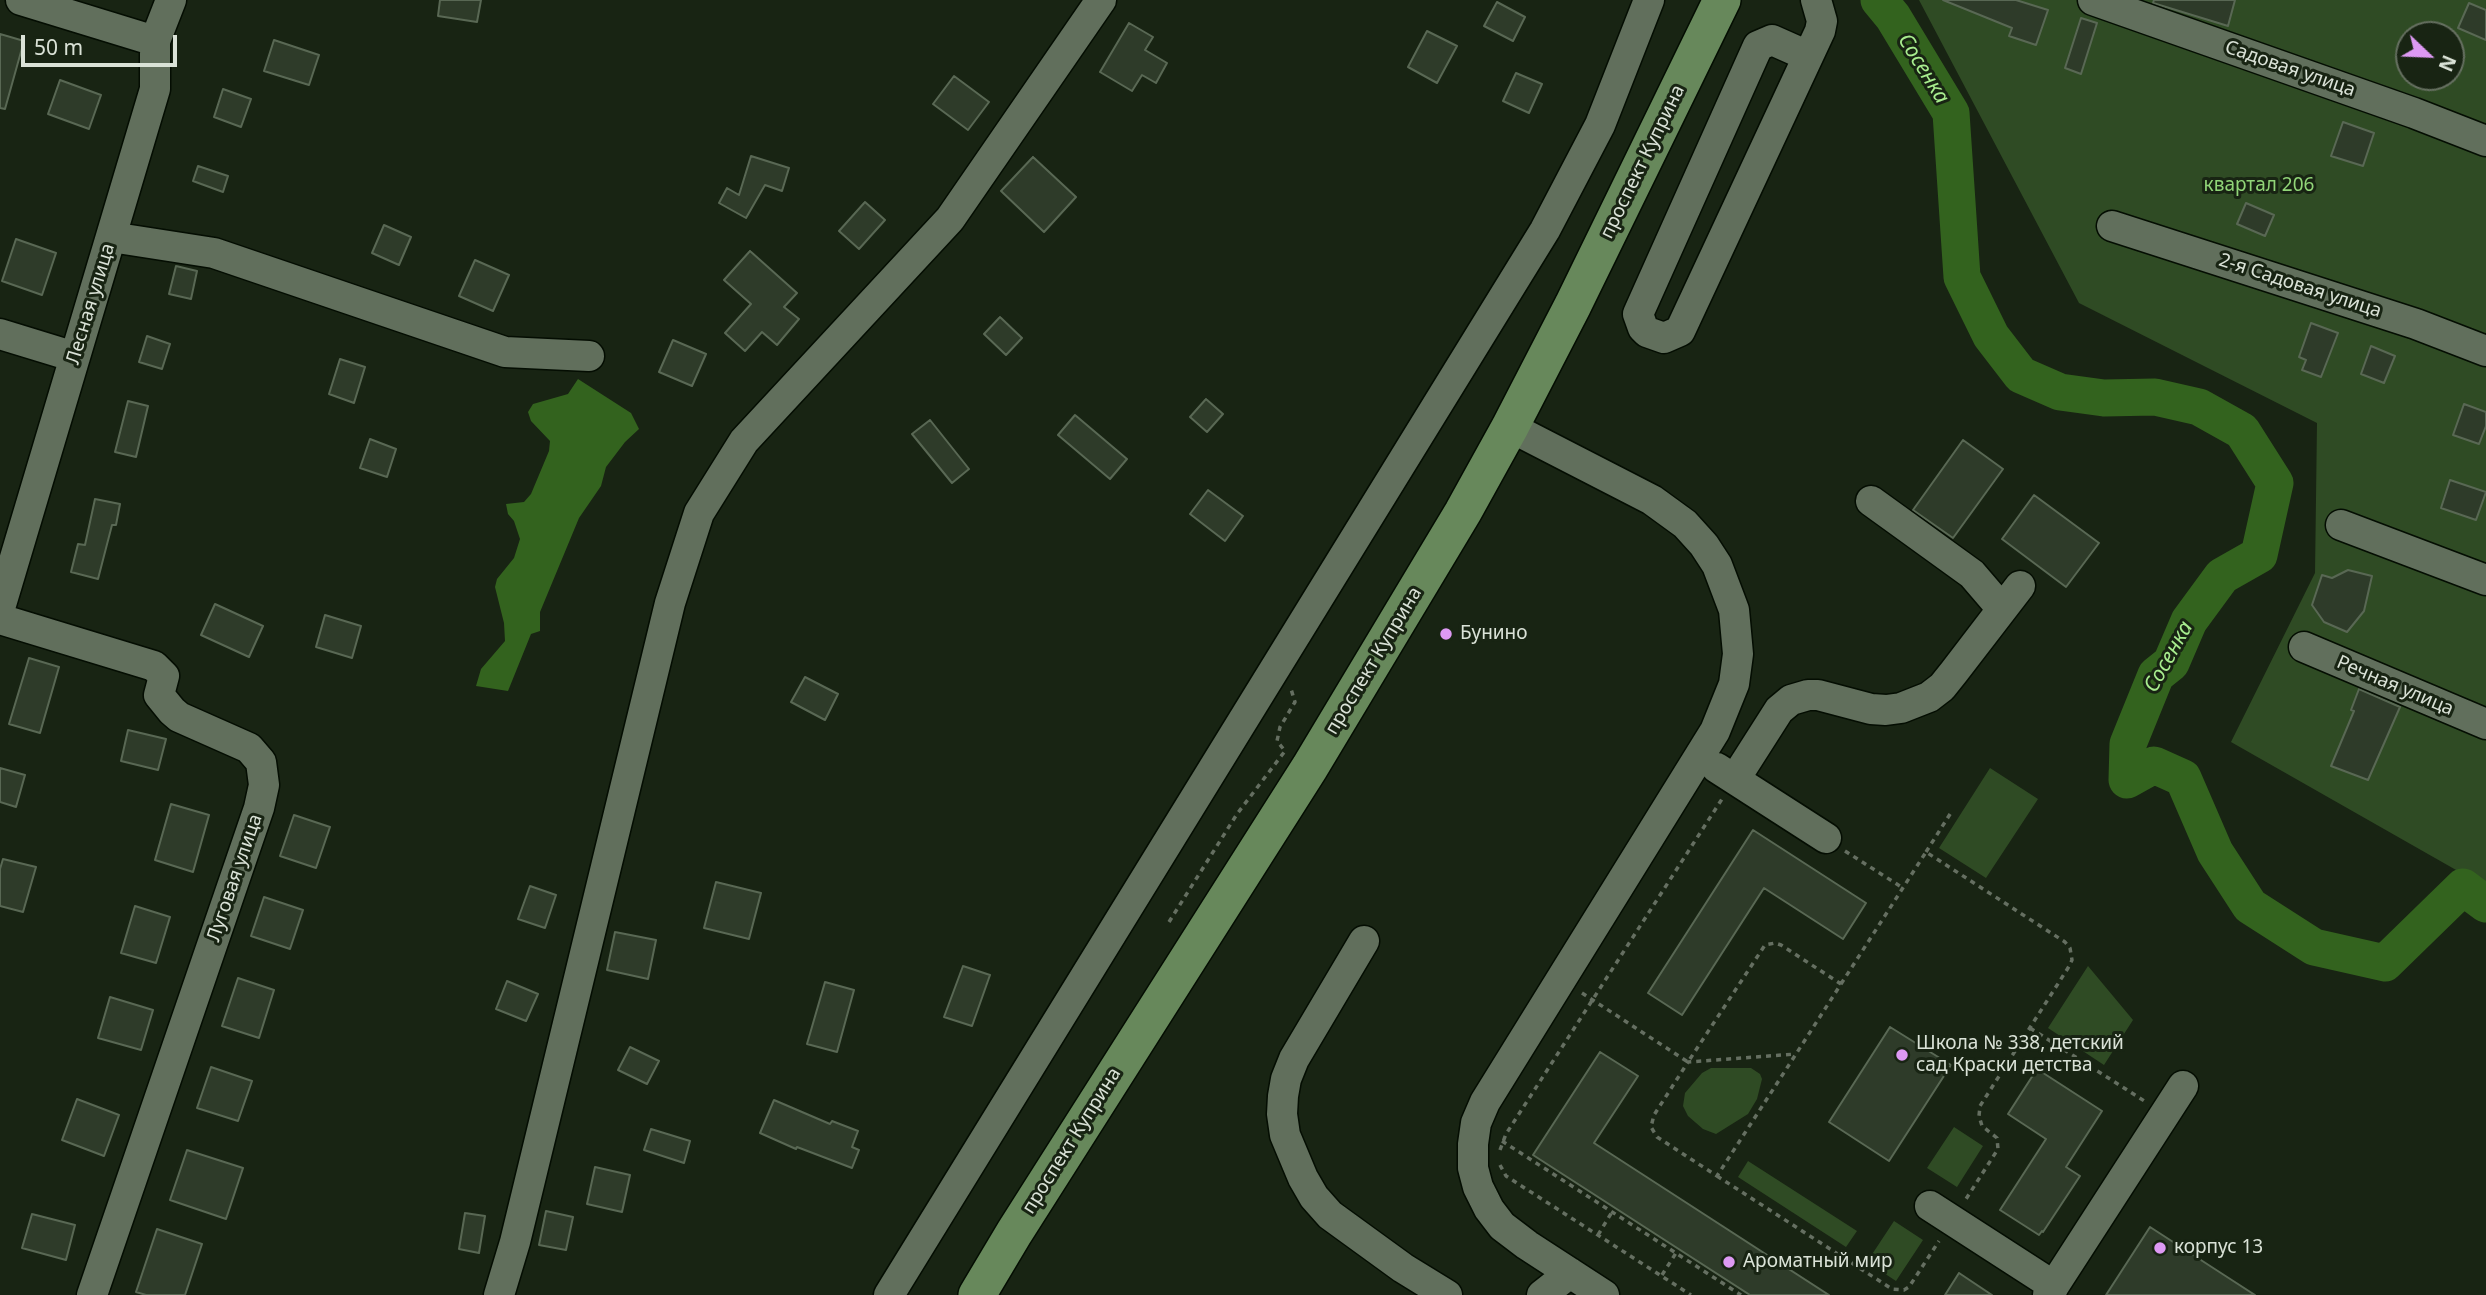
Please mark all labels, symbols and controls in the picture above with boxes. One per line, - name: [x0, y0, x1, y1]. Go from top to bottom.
- scale bar: [24, 21, 180, 65]
- north arrow: [2395, 21, 2465, 91]
- water label: Сосенка: [1892, 30, 1954, 108]
- text: 50 m: [34, 33, 83, 61]
- street label: Садовая улица: [2222, 36, 2358, 102]
- text: N: [2433, 51, 2462, 76]
- street label: проспект Куприна: [1596, 81, 1690, 243]
- park label: квартал 206: [2204, 175, 2314, 197]
- street label: Лесная улица: [62, 241, 120, 367]
- street label: 2-я Садовая улица: [2216, 249, 2384, 323]
- street label: проспект Куприна: [1321, 583, 1427, 739]
- water label: Сосенка: [2139, 617, 2199, 697]
- place label: Бунино: [1460, 623, 1528, 645]
- marker: Бунино: [1438, 626, 1454, 642]
- street label: Речная улица: [2333, 651, 2457, 721]
- street label: Луговая улица: [203, 811, 267, 945]
- place label: Школа № 338, детский сад Краски детства: [1916, 1033, 2124, 1077]
- marker: Школа № 338, детский сад Краски детства: [1894, 1047, 1910, 1063]
- street label: проспект Куприна: [1018, 1064, 1126, 1218]
- place label: корпус 13: [2174, 1237, 2263, 1259]
- marker: корпус 13: [2152, 1240, 2168, 1256]
- place label: Ароматный мир: [1743, 1251, 1893, 1273]
- marker: Ароматный мир: [1721, 1254, 1737, 1270]

